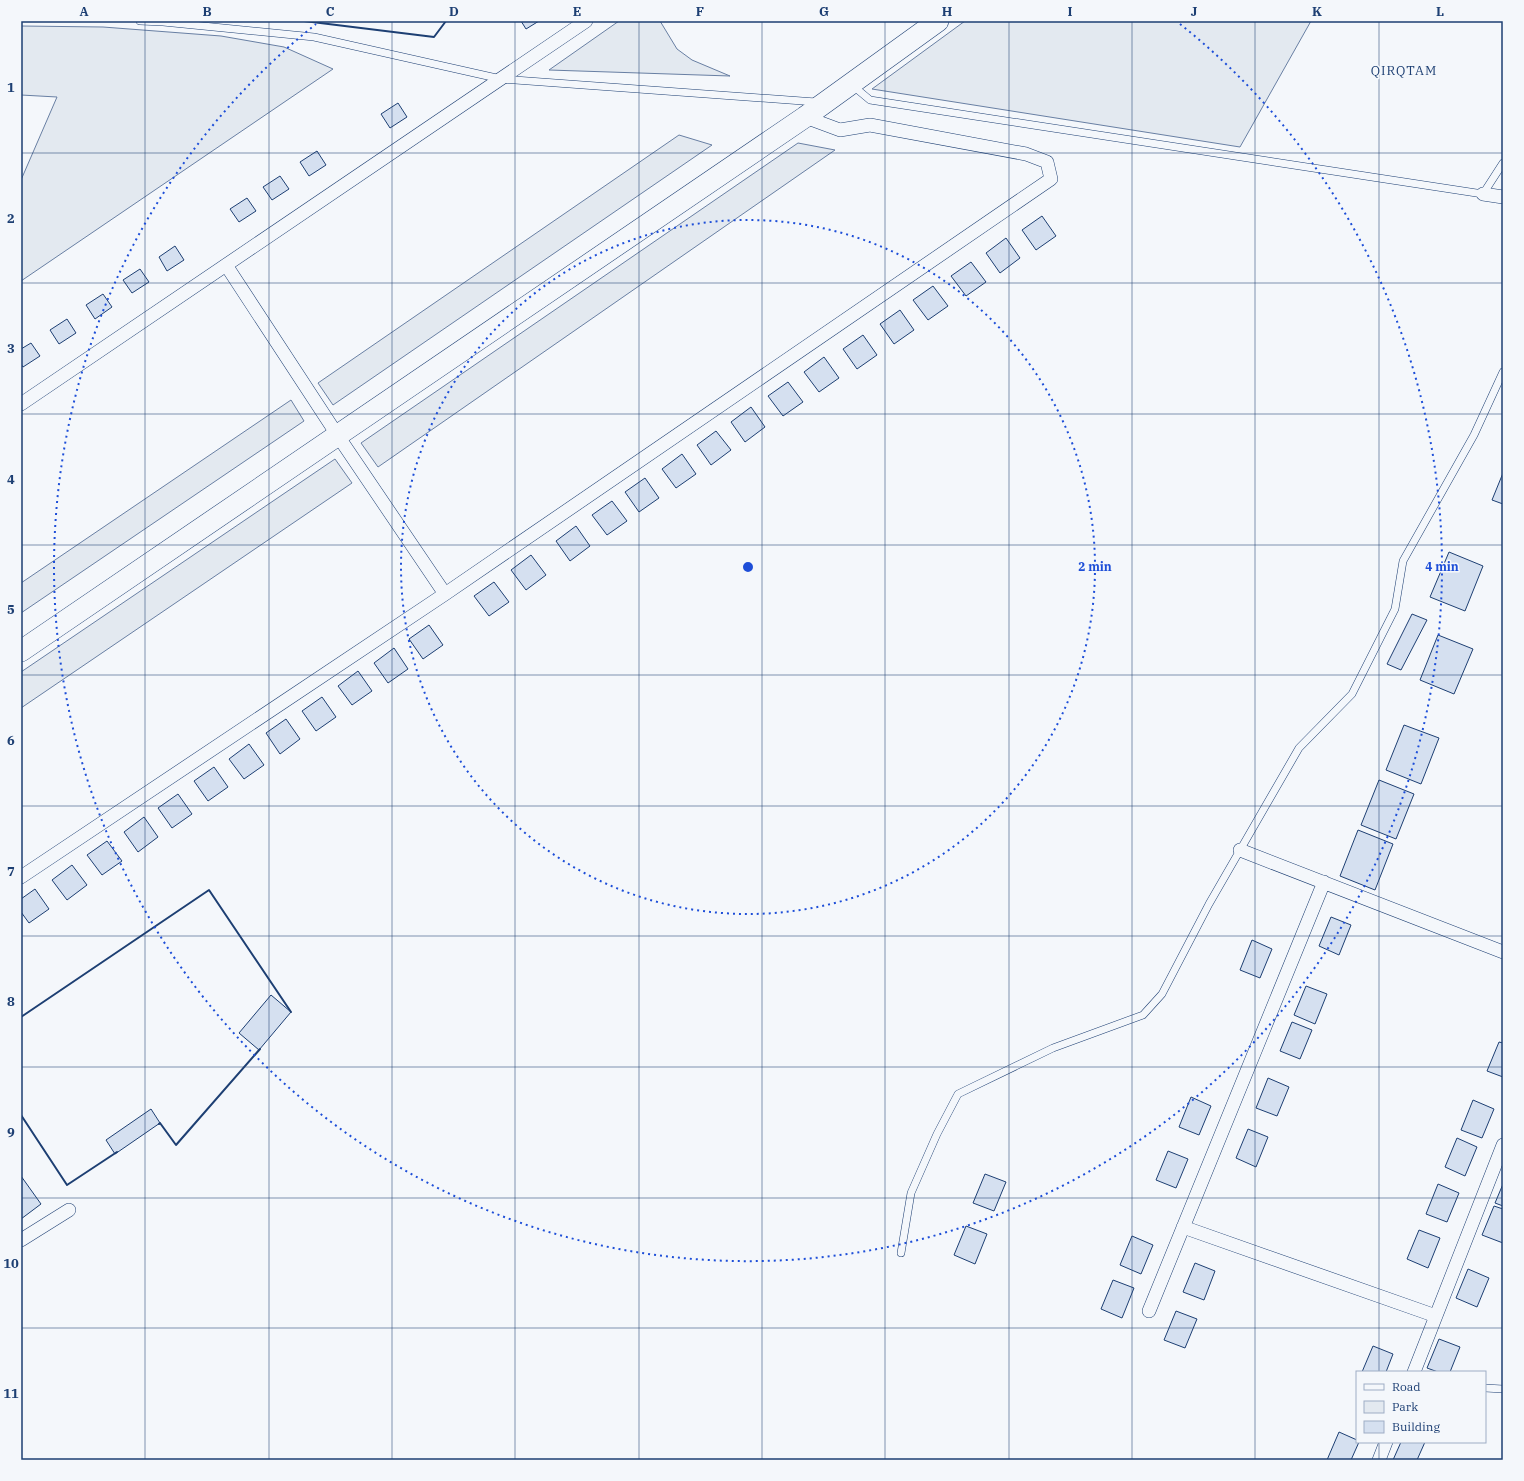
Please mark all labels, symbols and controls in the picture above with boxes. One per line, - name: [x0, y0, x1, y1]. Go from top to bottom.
- text: A: [79, 3, 89, 20]
- text: B: [202, 3, 212, 20]
- text: C: [326, 3, 335, 20]
- text: D: [449, 3, 459, 20]
- text: E: [573, 3, 581, 20]
- text: F: [696, 3, 704, 20]
- text: G: [819, 3, 829, 20]
- text: H: [942, 3, 953, 20]
- text: I: [1068, 3, 1073, 20]
- text: J: [1191, 3, 1198, 20]
- text: K: [1312, 3, 1322, 20]
- text: L: [1436, 3, 1444, 20]
- district label: QIRQTAM: [1371, 62, 1437, 79]
- text: 1: [7, 79, 15, 96]
- text: 2: [7, 210, 15, 227]
- text: 3: [7, 340, 15, 357]
- text: 4: [7, 471, 15, 488]
- text: 2 min: [1078, 559, 1112, 574]
- text: 4 min: [1425, 559, 1459, 574]
- centre of rings: [741, 560, 755, 574]
- text: 5: [7, 601, 15, 618]
- text: 6: [7, 732, 15, 749]
- text: 7: [7, 863, 15, 880]
- text: 8: [7, 993, 15, 1010]
- text: 9: [7, 1124, 15, 1141]
- text: 10: [3, 1255, 19, 1272]
- legend: [1356, 1371, 1486, 1443]
- text: Road: [1392, 1379, 1421, 1394]
- text: 11: [3, 1385, 19, 1402]
- text: Park: [1392, 1399, 1418, 1414]
- text: Building: [1392, 1419, 1440, 1434]

